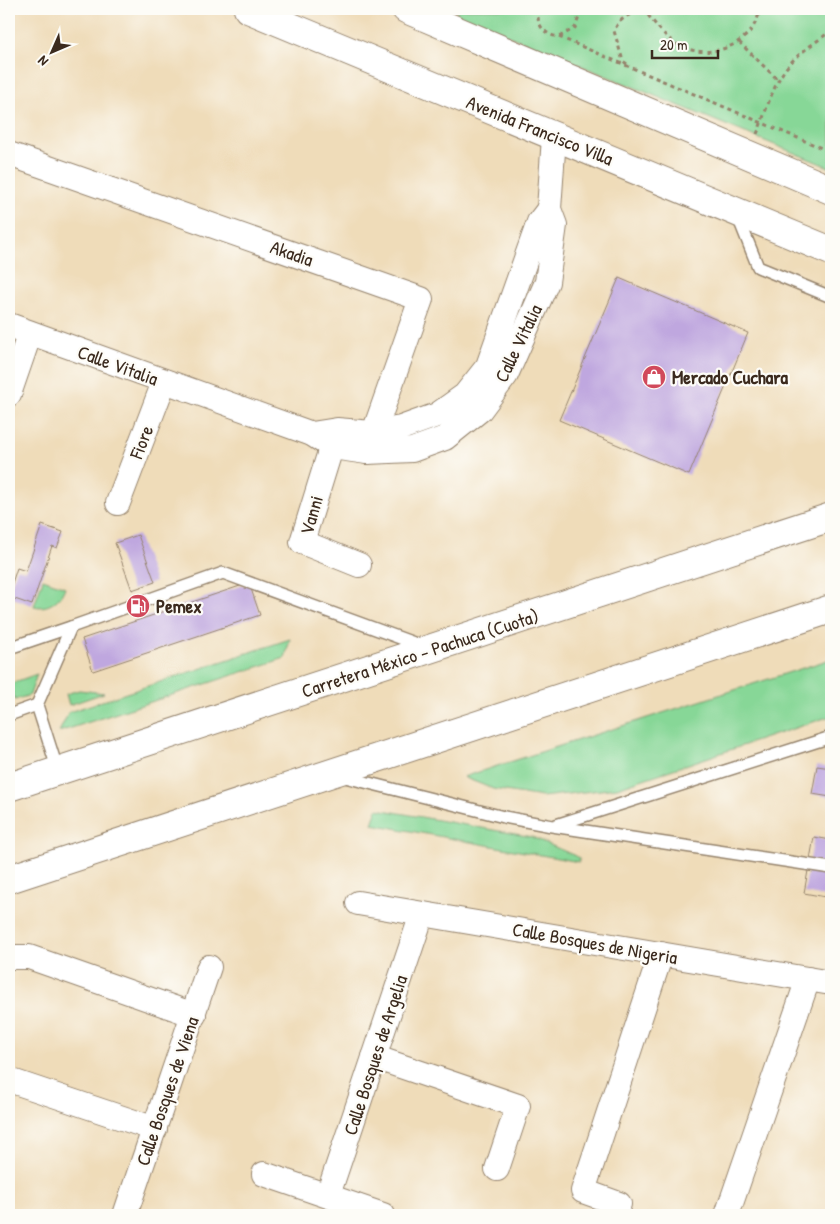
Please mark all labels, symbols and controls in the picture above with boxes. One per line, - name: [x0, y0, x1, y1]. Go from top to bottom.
- north arrow: [28, 28, 78, 78]
- scale bar: [652, 28, 719, 60]
- text: 20 m: [660, 34, 687, 55]
- text: N: [33, 52, 52, 71]
- street label: Avenida Francisco Villa: [463, 89, 618, 171]
- street label: Akadia: [267, 234, 317, 273]
- street label: Calle Vitalia: [488, 299, 548, 386]
- street label: Calle Vitalia: [74, 338, 162, 392]
- shop icon: Mercado Cuchara: [641, 364, 667, 390]
- place label: Mercado Cuchara: [672, 364, 789, 390]
- street label: Fiore: [122, 421, 159, 463]
- street label: Vanni: [293, 492, 329, 538]
- fuel station icon: Pemex: [125, 593, 151, 619]
- place label: Pemex: [156, 593, 202, 619]
- street label: Carretera México - Pachuca (Cuota): [298, 602, 542, 704]
- street label: Calle Bosques de Nigeria: [511, 916, 680, 970]
- street label: Calle Bosques de Argelia: [337, 971, 413, 1138]
- street label: Calle Bosques de Viena: [129, 1012, 205, 1169]

